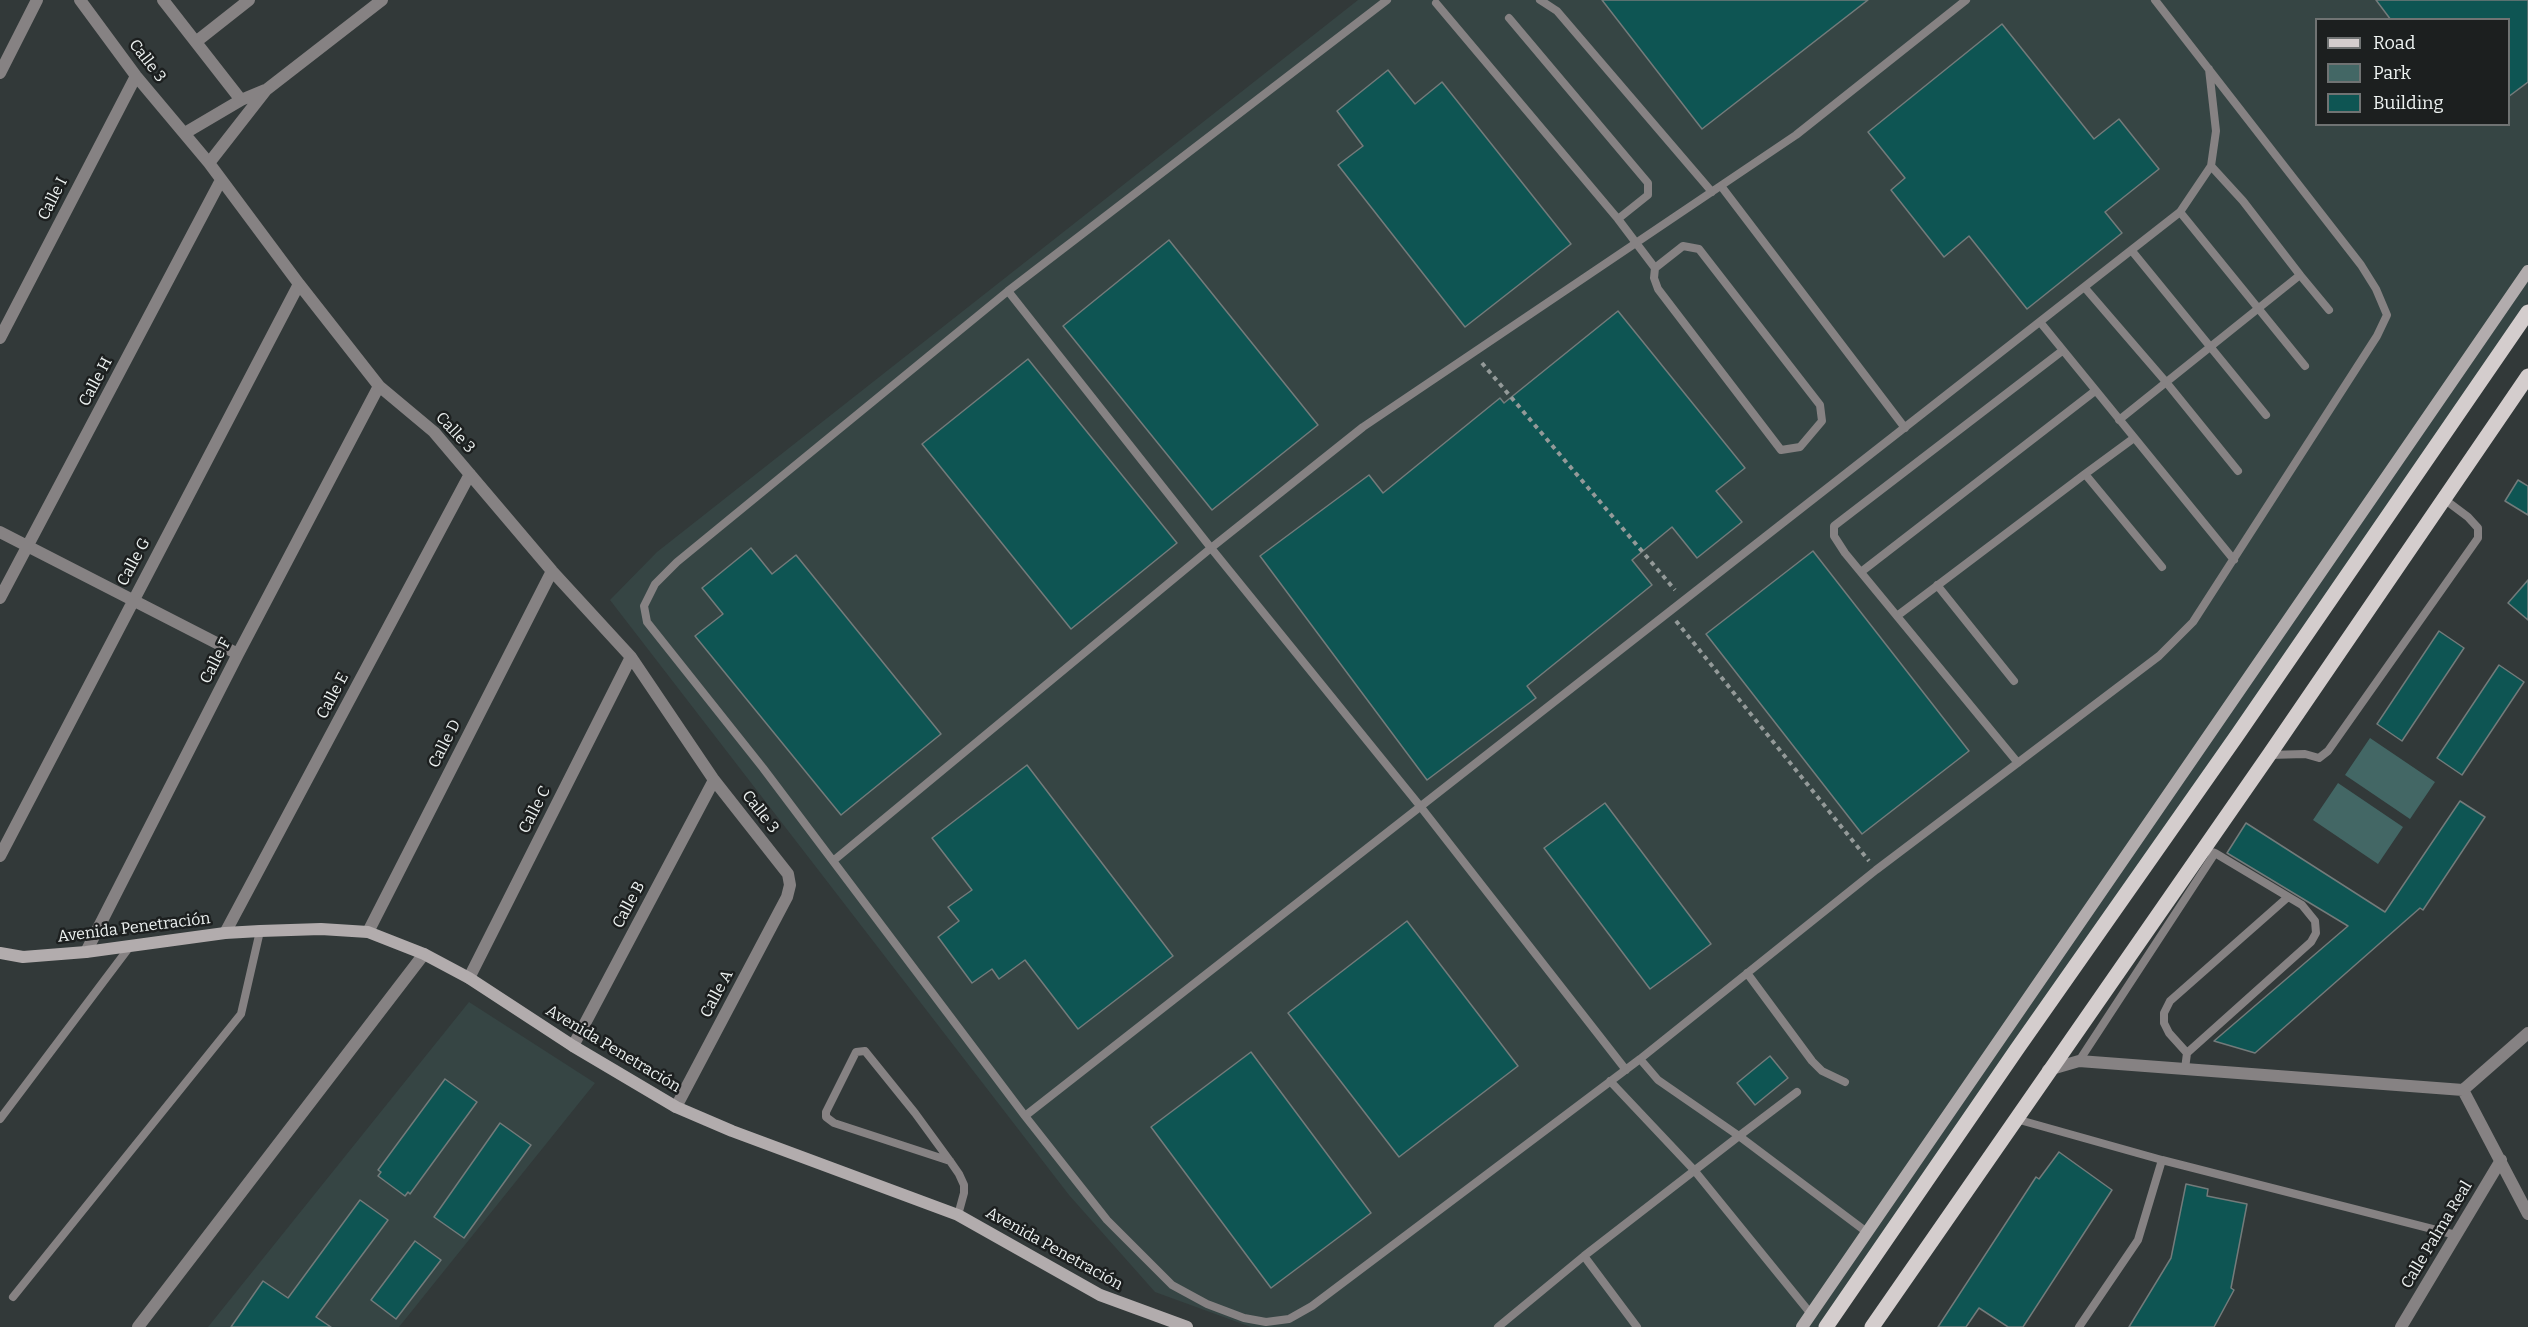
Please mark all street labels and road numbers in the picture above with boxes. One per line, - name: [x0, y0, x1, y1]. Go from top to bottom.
- street label: Calle 3: [124, 36, 170, 86]
- street label: Calle I: [34, 174, 72, 224]
- street label: Calle H: [75, 354, 117, 410]
- street label: Calle 3: [431, 409, 479, 457]
- street label: Calle G: [113, 535, 155, 589]
- street label: Calle F: [196, 635, 236, 687]
- street label: Calle E: [313, 669, 353, 723]
- street label: Calle D: [425, 717, 465, 771]
- street label: Calle C: [515, 783, 555, 837]
- street label: Calle 3: [737, 787, 783, 837]
- street label: Calle B: [609, 878, 649, 932]
- street label: Avenida Penetración: [57, 909, 211, 947]
- street label: Calle A: [696, 967, 738, 1021]
- street label: Avenida Penetración: [542, 1001, 684, 1097]
- street label: Calle Palma Real: [2397, 1178, 2477, 1292]
- street label: Avenida Penetración: [982, 1203, 1126, 1295]

